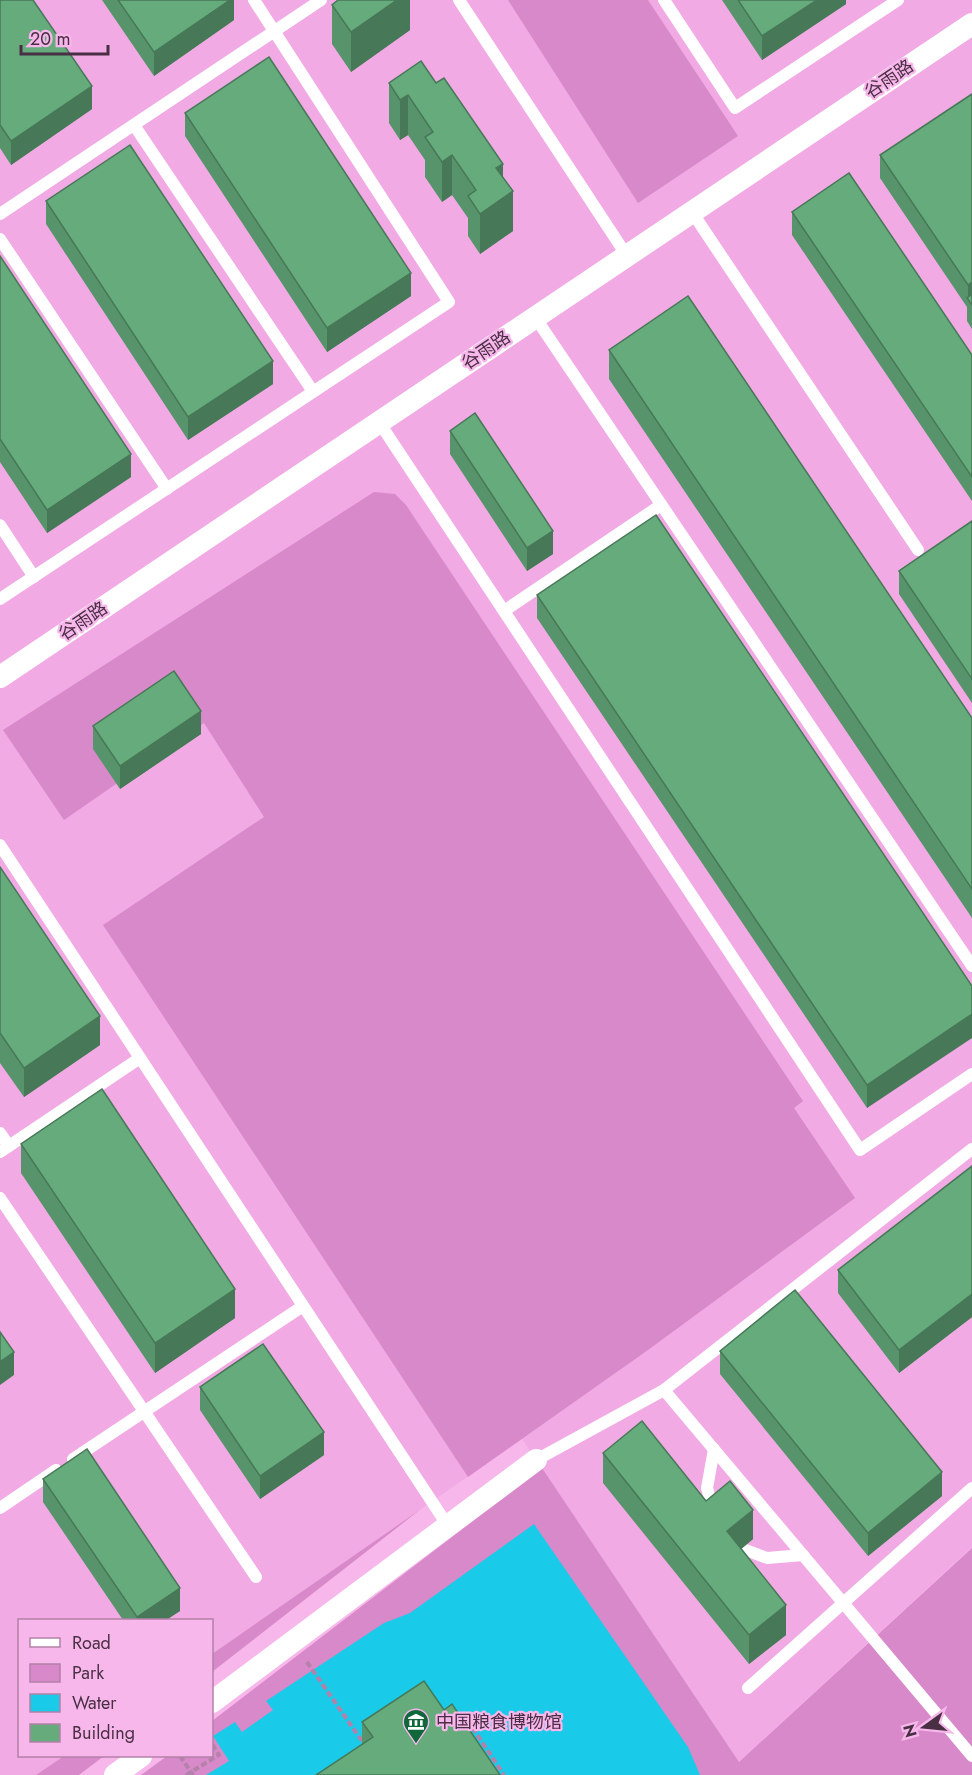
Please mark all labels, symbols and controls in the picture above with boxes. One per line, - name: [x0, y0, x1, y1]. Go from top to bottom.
- scale bar: [21, 18, 108, 56]
- text: 20 m: [30, 26, 70, 52]
- street label: 谷雨路: [859, 53, 919, 105]
- street label: 谷雨路: [456, 324, 516, 376]
- street label: 谷雨路: [53, 595, 113, 647]
- legend: [18, 1619, 213, 1757]
- text: Road: [72, 1630, 111, 1656]
- text: Park: [72, 1660, 104, 1686]
- text: Water: [72, 1690, 117, 1716]
- north arrow: [894, 1697, 954, 1757]
- museum icon: 中国粮食博物馆: [401, 1707, 431, 1745]
- place label: 中国粮食博物馆: [436, 1709, 562, 1735]
- text: Building: [72, 1720, 135, 1746]
- text: N: [897, 1722, 923, 1740]

